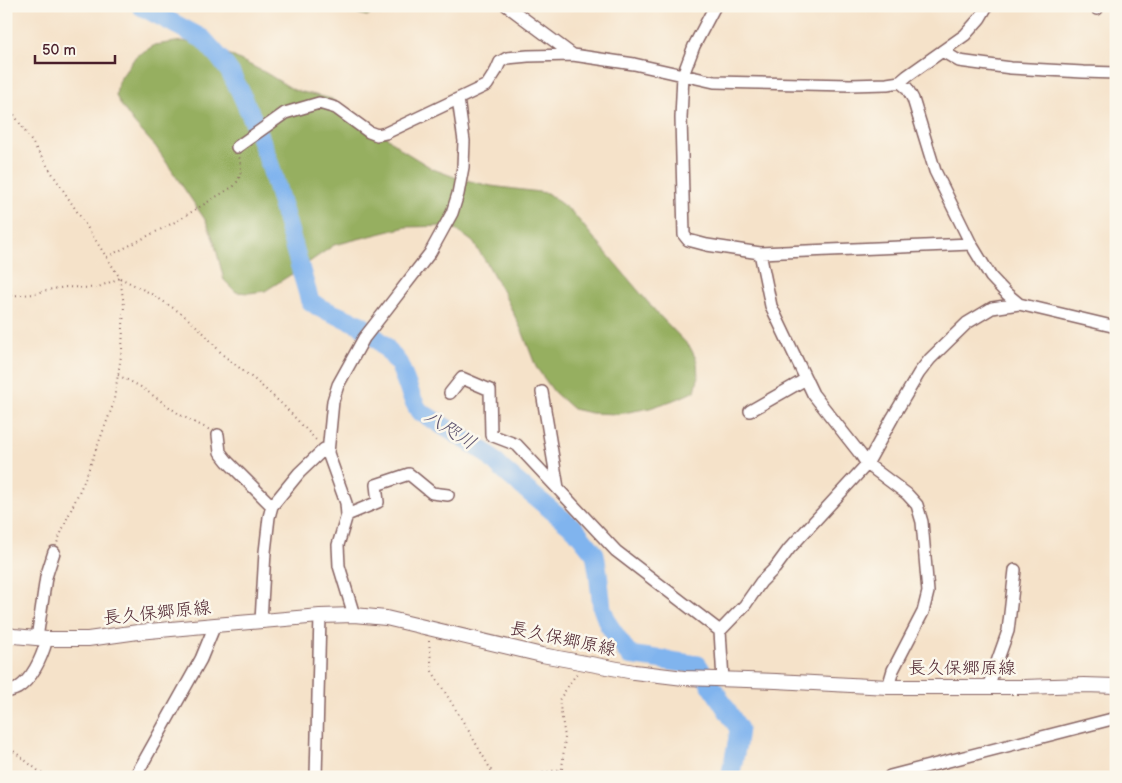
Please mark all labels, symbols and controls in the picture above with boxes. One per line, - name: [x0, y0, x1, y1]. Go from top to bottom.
- scale bar: [35, 32, 115, 64]
- text: 50 m: [42, 41, 76, 60]
- water label: 八咫川: [420, 405, 480, 455]
- street label: 長久保郷原線: [102, 597, 212, 629]
- street label: 長久保郷原線: [508, 618, 618, 660]
- street label: 長久保郷原線: [908, 658, 1016, 679]

